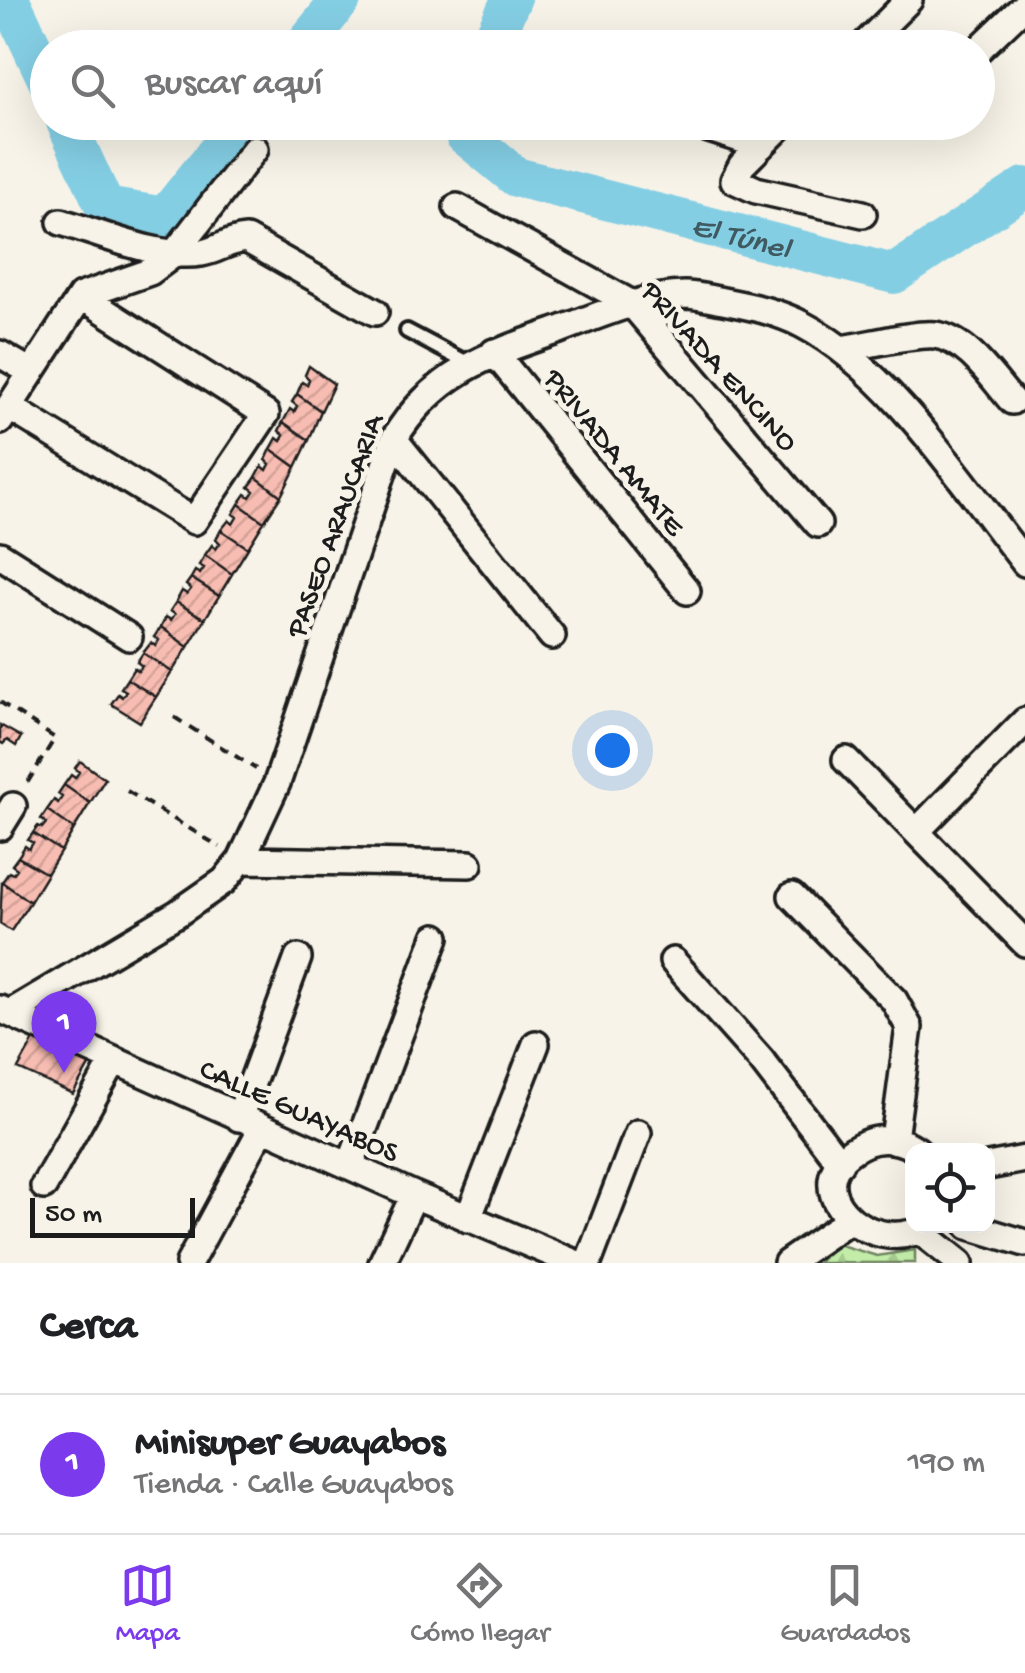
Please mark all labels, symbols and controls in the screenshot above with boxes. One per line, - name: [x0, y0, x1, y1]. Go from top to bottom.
- search box: [30, 30, 995, 140]
- icon: search: [65, 58, 120, 113]
- text: Buscar aquí: [145, 63, 323, 107]
- water label: El Túnel: [687, 209, 796, 271]
- street label: PRIVADA ENCINO: [631, 275, 803, 461]
- street label: PRIVADA AMATE: [534, 363, 691, 545]
- street label: PASEO ARAUCARIA: [280, 409, 394, 644]
- your location: [587, 725, 638, 776]
- pin: 1: [32, 990, 96, 1073]
- street label: CALLE GUAYABOS: [193, 1053, 403, 1173]
- map controls: [905, 1143, 995, 1233]
- button: locate: [905, 1143, 995, 1233]
- scale bar: [30, 1193, 195, 1238]
- text: 50 m: [45, 1199, 102, 1232]
- text: Cerca: [40, 1304, 137, 1353]
- text: Minisuper Guayabos: [135, 1423, 445, 1467]
- text: 1: [66, 1445, 79, 1483]
- text: 190 m: [908, 1445, 985, 1483]
- text: Tienda · Calle Guayabos: [135, 1467, 453, 1505]
- tab: Mapa: [115, 1558, 180, 1651]
- tab: Cómo llegar: [410, 1558, 549, 1651]
- tab: Guardados: [780, 1558, 910, 1651]

